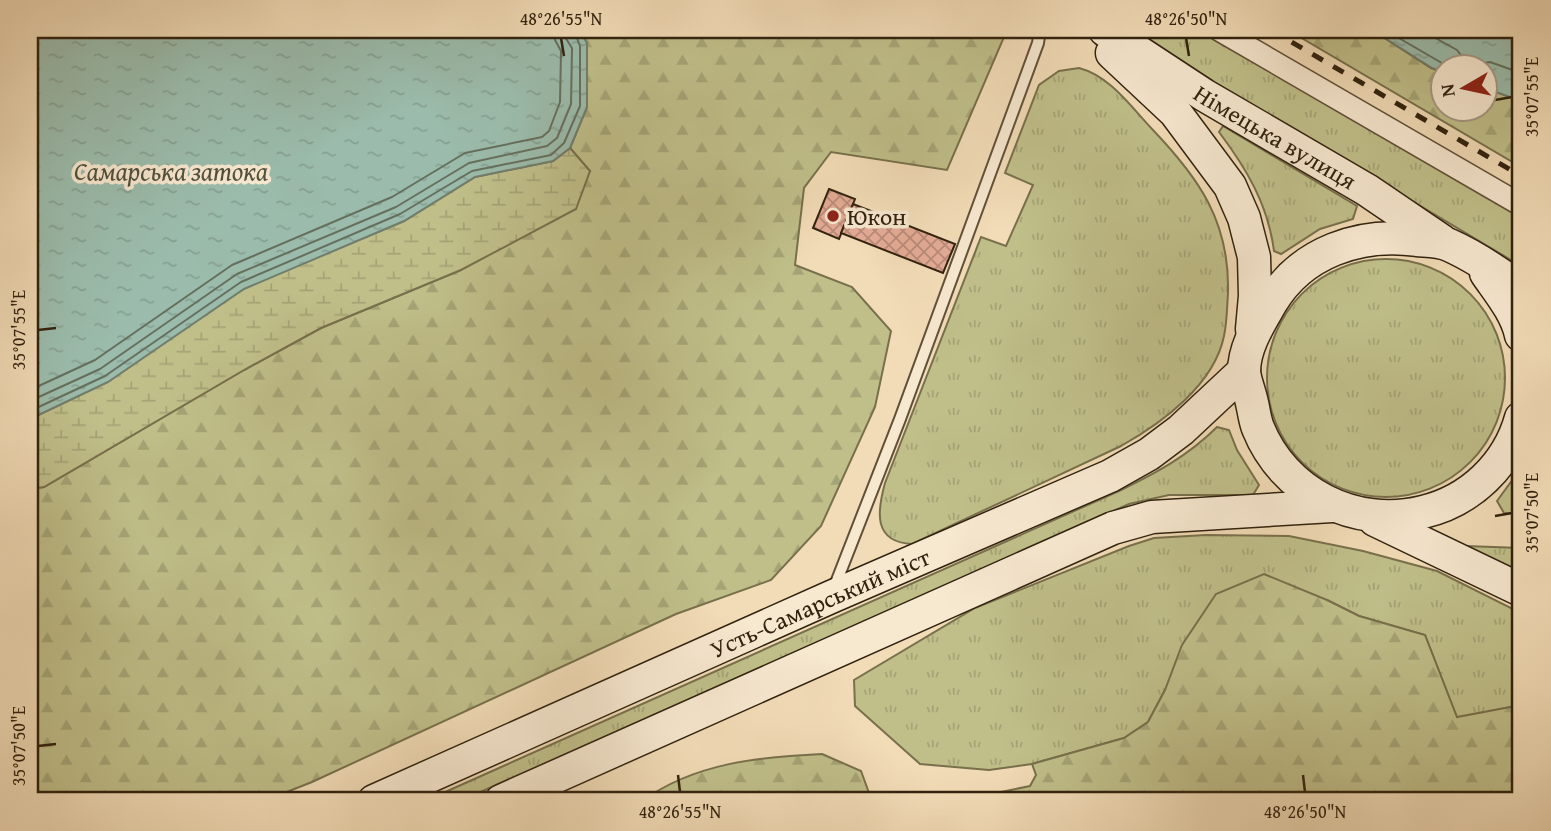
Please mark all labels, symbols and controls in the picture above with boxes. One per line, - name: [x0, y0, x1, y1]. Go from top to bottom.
- text: 48°26'55"N: [520, 5, 603, 32]
- text: 48°26'50"N: [1145, 5, 1228, 32]
- north arrow: [1428, 52, 1498, 122]
- text: 35°07'55"E: [1518, 57, 1545, 137]
- street label: Німецька вулиця: [1187, 76, 1363, 198]
- text: N: [1432, 82, 1462, 99]
- water label: Самарська затока: [74, 151, 268, 190]
- place label: Юкон: [847, 199, 906, 234]
- marker: Юкон: [825, 208, 841, 224]
- text: 35°07'55"E: [5, 290, 32, 370]
- text: 35°07'50"E: [1518, 473, 1545, 553]
- street label: Усть-Самарський міст: [704, 539, 936, 666]
- text: 35°07'50"E: [5, 706, 32, 786]
- text: 48°26'55"N: [639, 798, 722, 825]
- text: 48°26'50"N: [1264, 798, 1347, 825]

